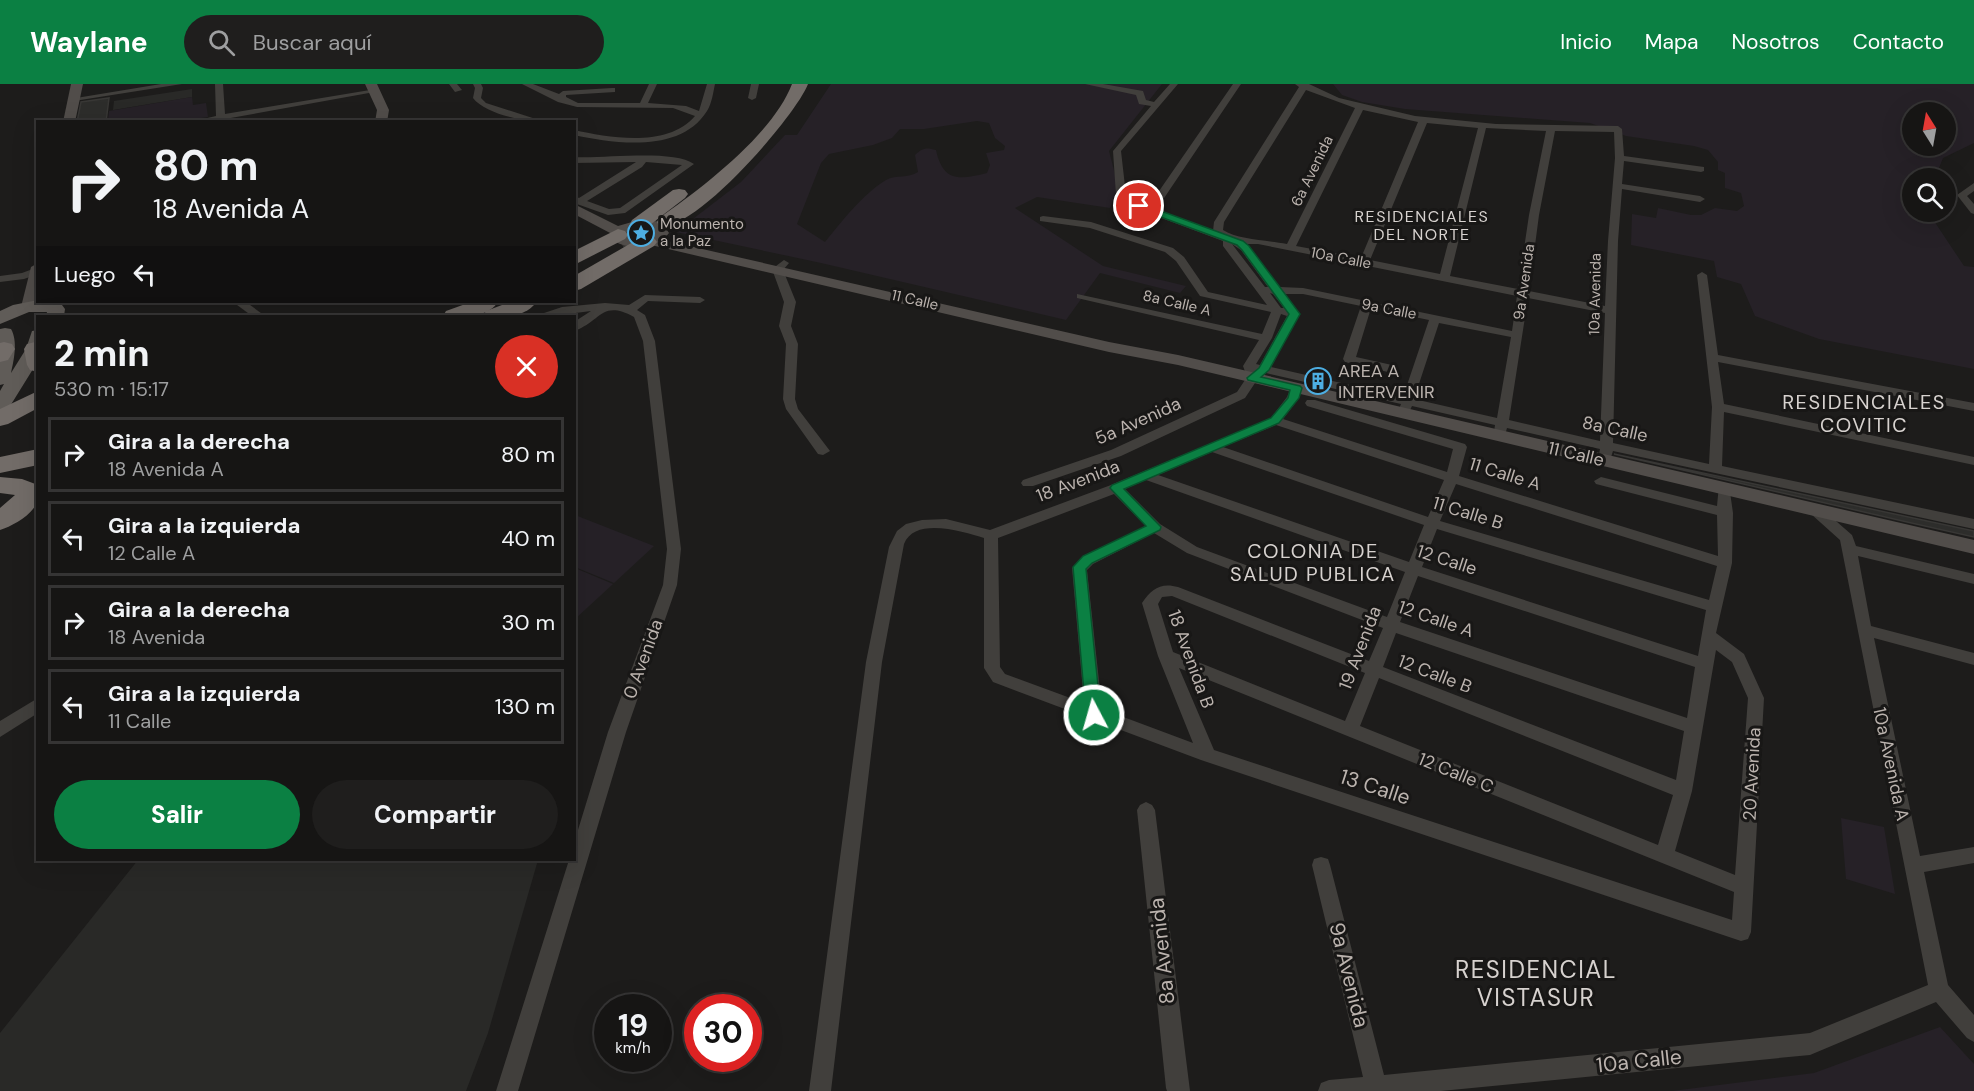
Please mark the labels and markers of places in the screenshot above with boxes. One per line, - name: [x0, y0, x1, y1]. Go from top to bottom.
- pin: [1113, 180, 1164, 231]
- place label: Monumento a la Paz: [660, 214, 744, 251]
- place icon: Monumento a la Paz: [626, 218, 656, 248]
- place label: AREA A INTERVENIR: [1338, 359, 1435, 404]
- building icon: AREA A INTERVENIR: [1303, 366, 1333, 396]

